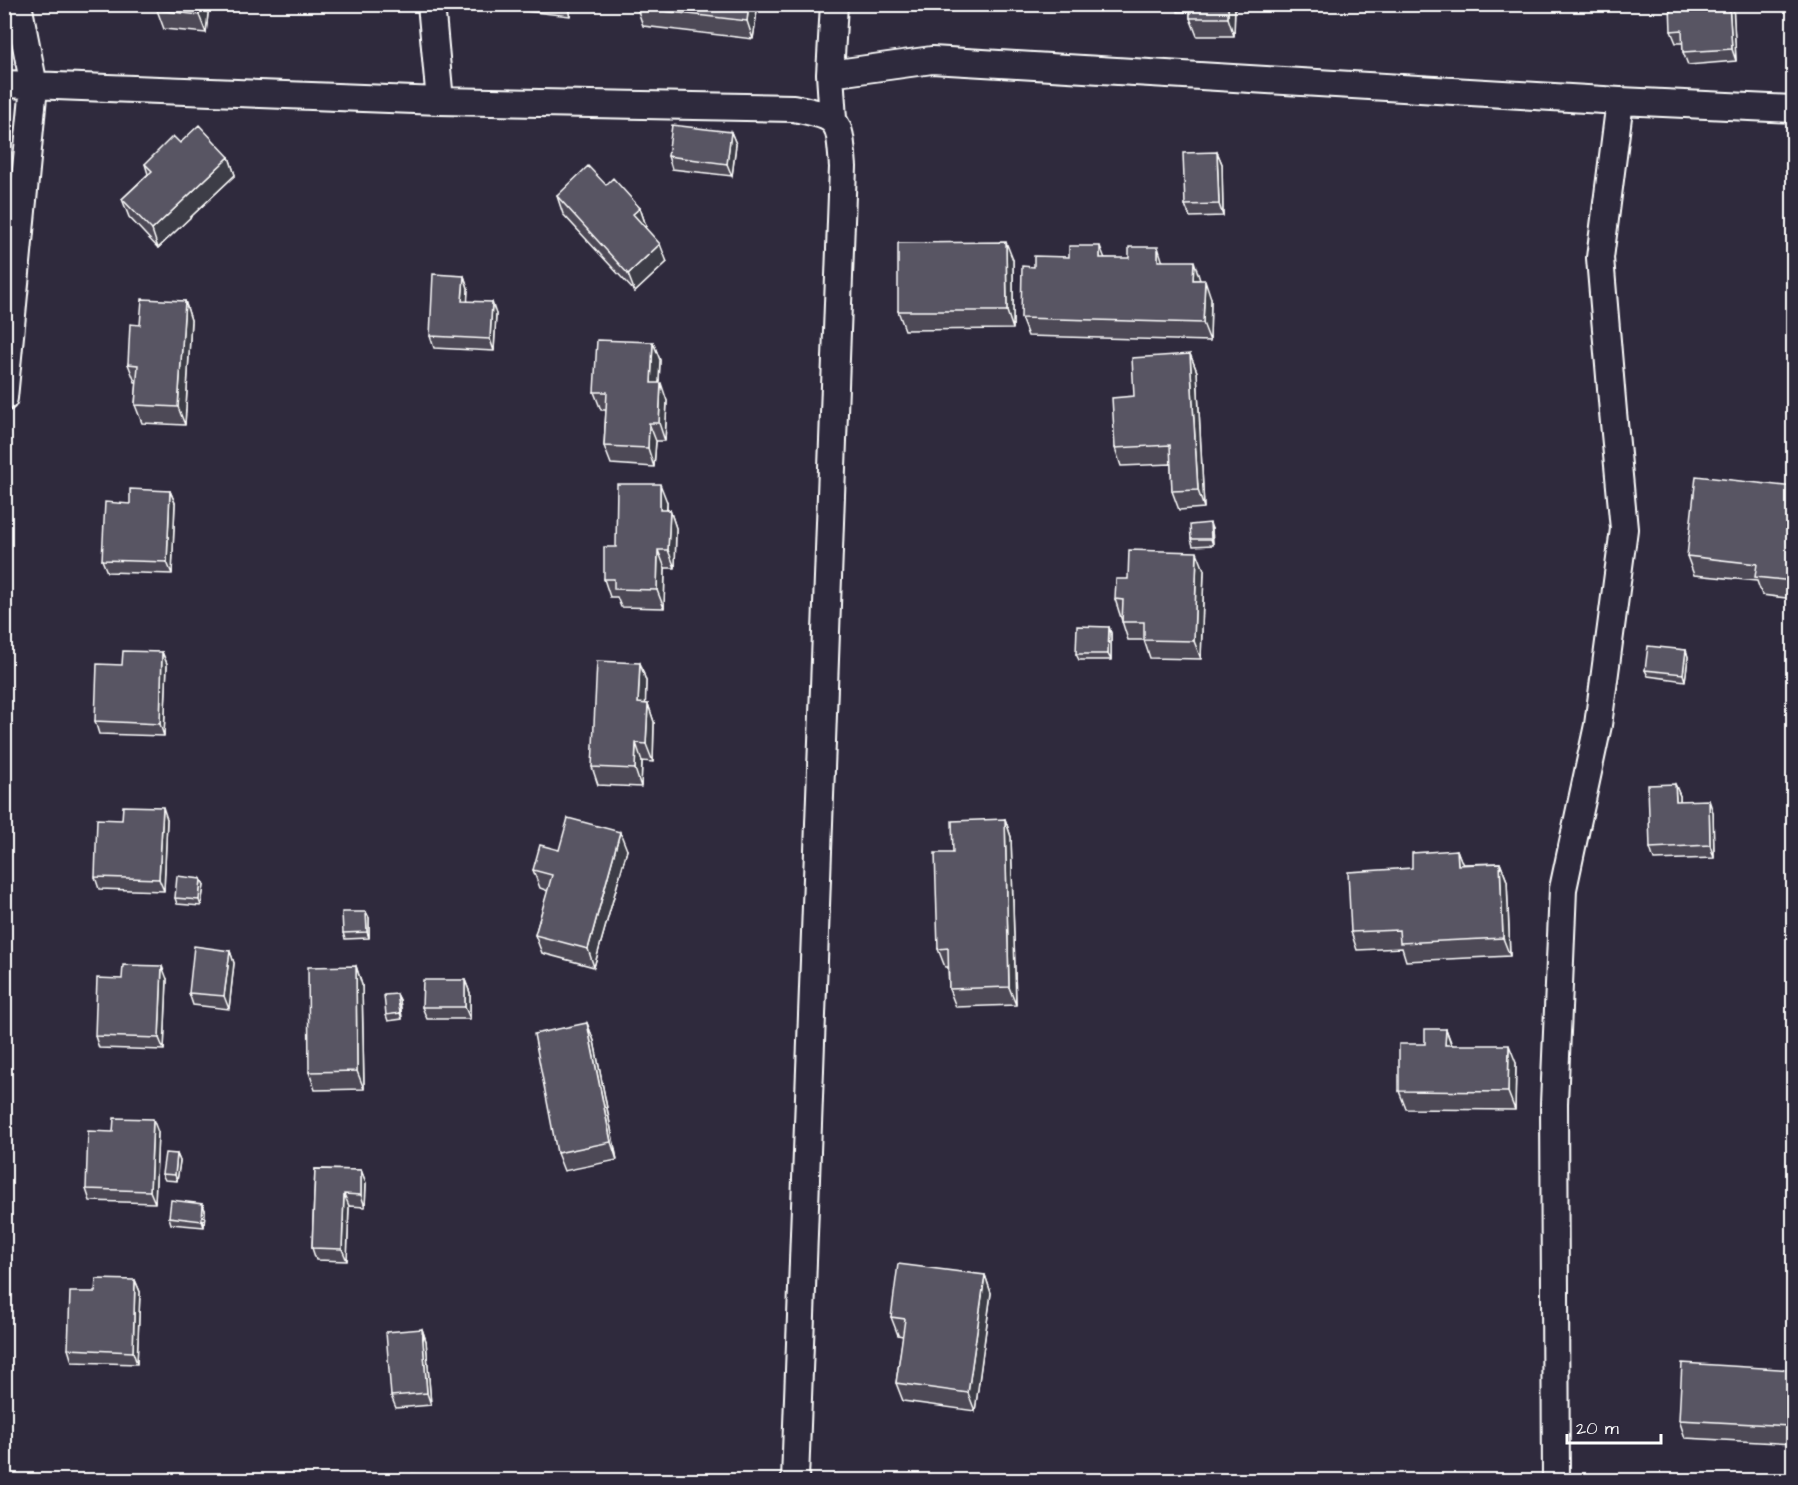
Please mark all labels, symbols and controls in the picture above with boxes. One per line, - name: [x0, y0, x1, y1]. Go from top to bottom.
- scale bar: [1567, 1407, 1662, 1445]
- text: 20 m: [1576, 1416, 1619, 1441]

